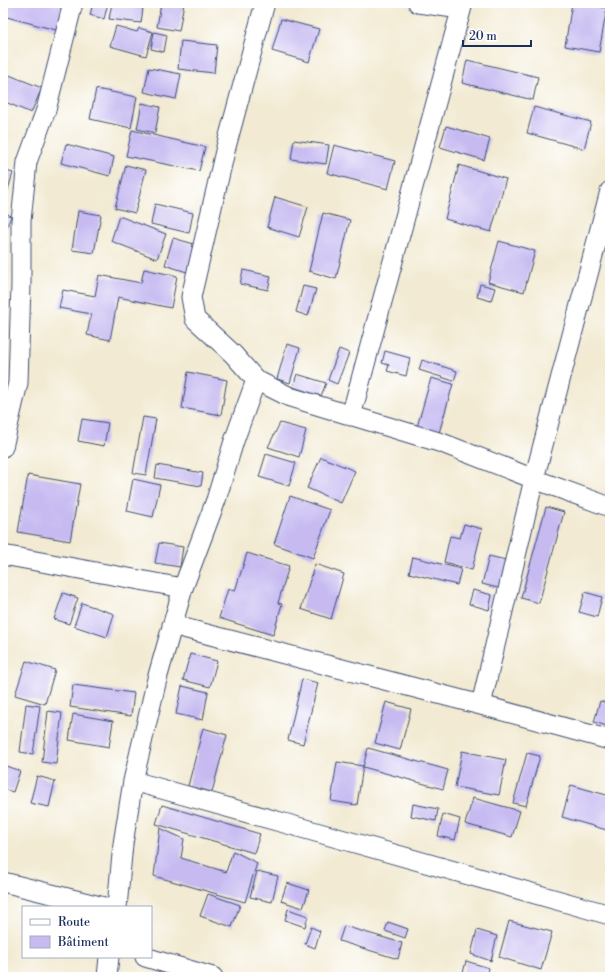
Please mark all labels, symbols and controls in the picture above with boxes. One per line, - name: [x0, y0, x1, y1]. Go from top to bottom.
- scale bar: [463, 22, 531, 48]
- text: 20 m: [469, 29, 497, 44]
- legend: [22, 906, 152, 958]
- text: Route: [58, 915, 90, 930]
- text: Bâtiment: [57, 935, 109, 950]

